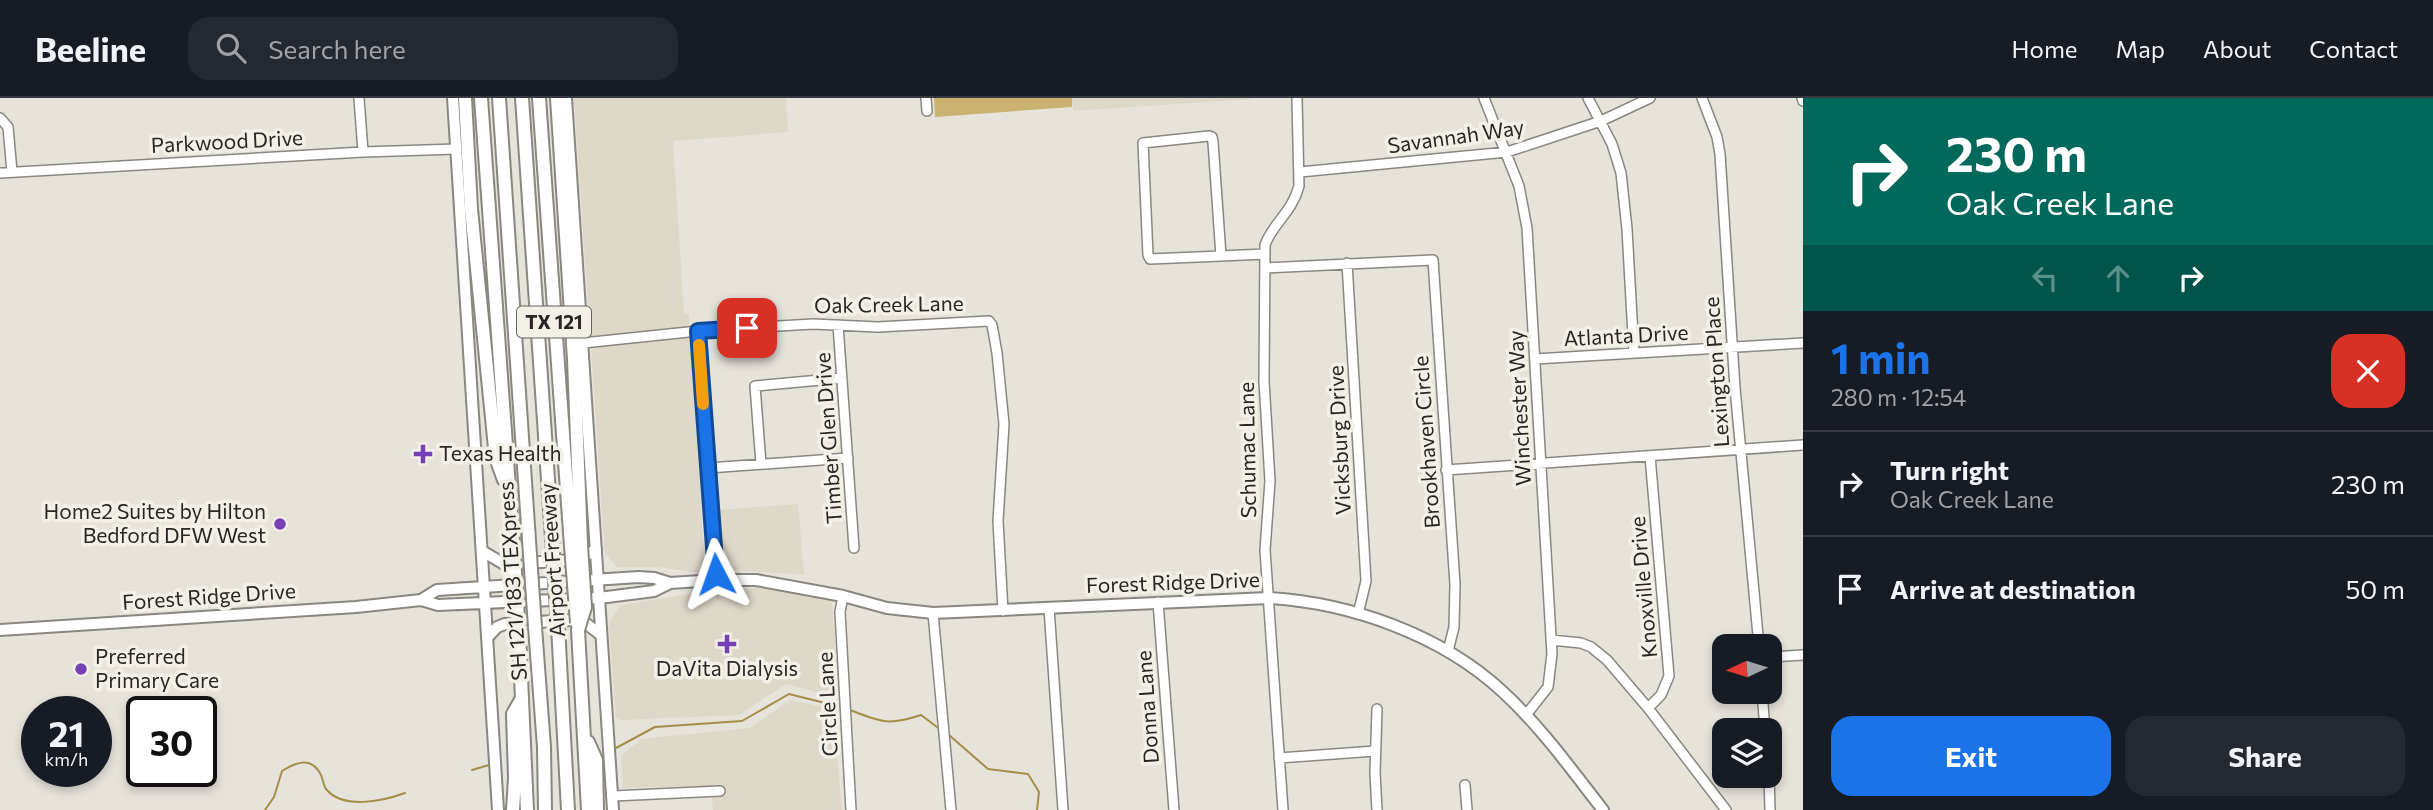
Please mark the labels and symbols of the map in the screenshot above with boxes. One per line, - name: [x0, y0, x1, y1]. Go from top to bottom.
- street label: Savannah Way: [1386, 114, 1526, 157]
- street label: Parkwood Drive: [150, 124, 304, 157]
- street label: Oak Creek Lane: [814, 290, 964, 317]
- street label: Lexington Place: [1698, 296, 1733, 448]
- pin: [717, 298, 777, 358]
- road number: TX 121: [517, 306, 591, 338]
- street label: Atlanta Drive: [1563, 319, 1689, 350]
- street label: Winchester Way: [1502, 330, 1535, 486]
- street label: Timber Glen Drive: [809, 352, 846, 525]
- street label: Brookhaven Circle: [1407, 355, 1444, 529]
- street label: Vicksburg Drive: [1322, 365, 1355, 516]
- street label: Schumac Lane: [1233, 382, 1260, 518]
- place label: Texas Health: [439, 440, 561, 465]
- marker: Texas Health: [413, 444, 433, 464]
- street label: SH 121/183 TEXpress: [492, 481, 531, 681]
- street label: Airport Freeway: [534, 482, 569, 638]
- place label: Home2 Suites by Hilton Bedford DFW West: [44, 498, 266, 547]
- street label: Knoxville Drive: [1624, 515, 1661, 659]
- marker: Home2 Suites by Hilton Bedford DFW West: [272, 516, 288, 532]
- position arrow: [679, 537, 753, 611]
- street label: Forest Ridge Drive: [1086, 566, 1260, 597]
- street label: Forest Ridge Drive: [121, 577, 297, 614]
- marker: DaVita Dialysis: [717, 634, 737, 654]
- north arrow: [1712, 634, 1782, 704]
- place label: Preferred Primary Care: [95, 643, 219, 692]
- street label: Donna Lane: [1130, 650, 1163, 764]
- street label: Circle Lane: [811, 651, 842, 757]
- place label: DaVita Dialysis: [656, 655, 798, 680]
- marker: Preferred Primary Care: [73, 661, 89, 677]
- speed limit sign: 30: [126, 696, 217, 787]

